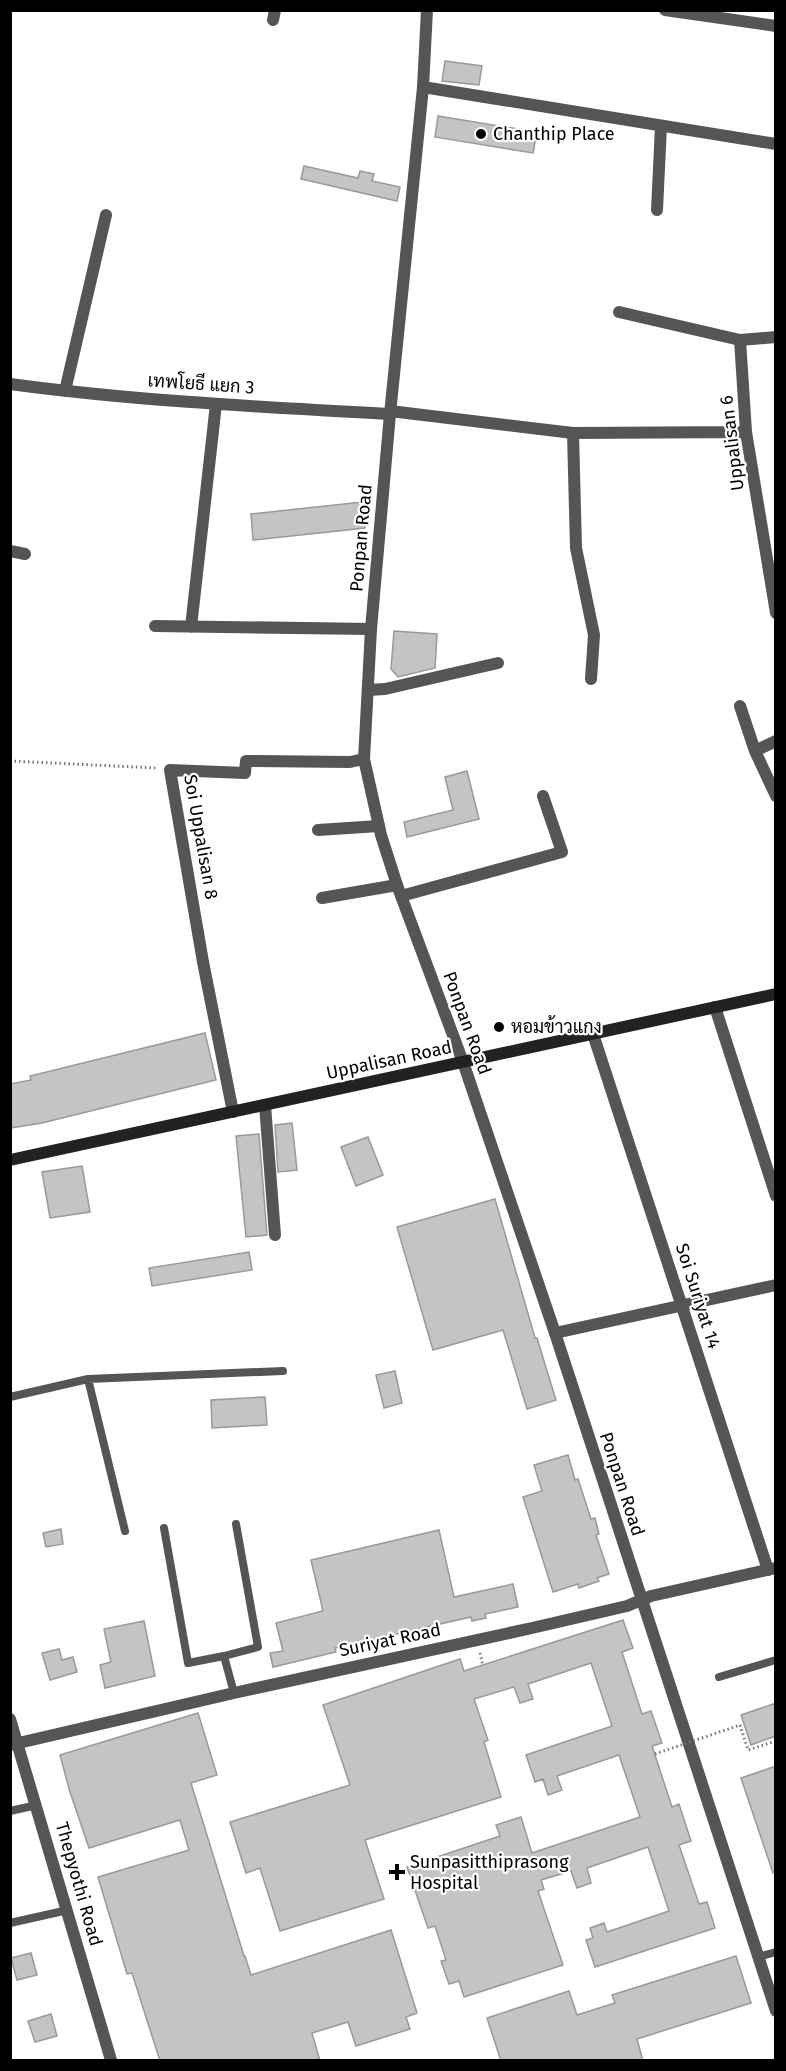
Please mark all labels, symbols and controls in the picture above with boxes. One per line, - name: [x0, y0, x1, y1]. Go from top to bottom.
- place label: Chanthip Place: [493, 123, 615, 145]
- marker: Chanthip Place: [474, 127, 488, 141]
- street label: เทพโยธี แยก 3: [147, 367, 255, 399]
- street label: Uppalisan 6: [715, 394, 749, 492]
- street label: Ponpan Road: [345, 483, 377, 593]
- street label: Soi Uppalisan 8: [179, 773, 223, 901]
- street label: Ponpan Road: [438, 968, 496, 1078]
- place label: หอมข้าวแกง: [511, 1015, 602, 1038]
- marker: หอมข้าวแกง: [492, 1020, 506, 1034]
- street label: Uppalisan Road: [324, 1036, 454, 1084]
- street label: Soi Suriyat 14: [671, 1241, 726, 1352]
- street label: Ponpan Road: [595, 1429, 649, 1539]
- street label: Suriyat Road: [337, 1618, 443, 1662]
- street label: Thepyothi Road: [51, 1819, 107, 1949]
- place label: Sunpasitthiprasong Hospital: [410, 1851, 569, 1894]
- marker: Sunpasitthiprasong Hospital: [388, 1863, 406, 1881]

